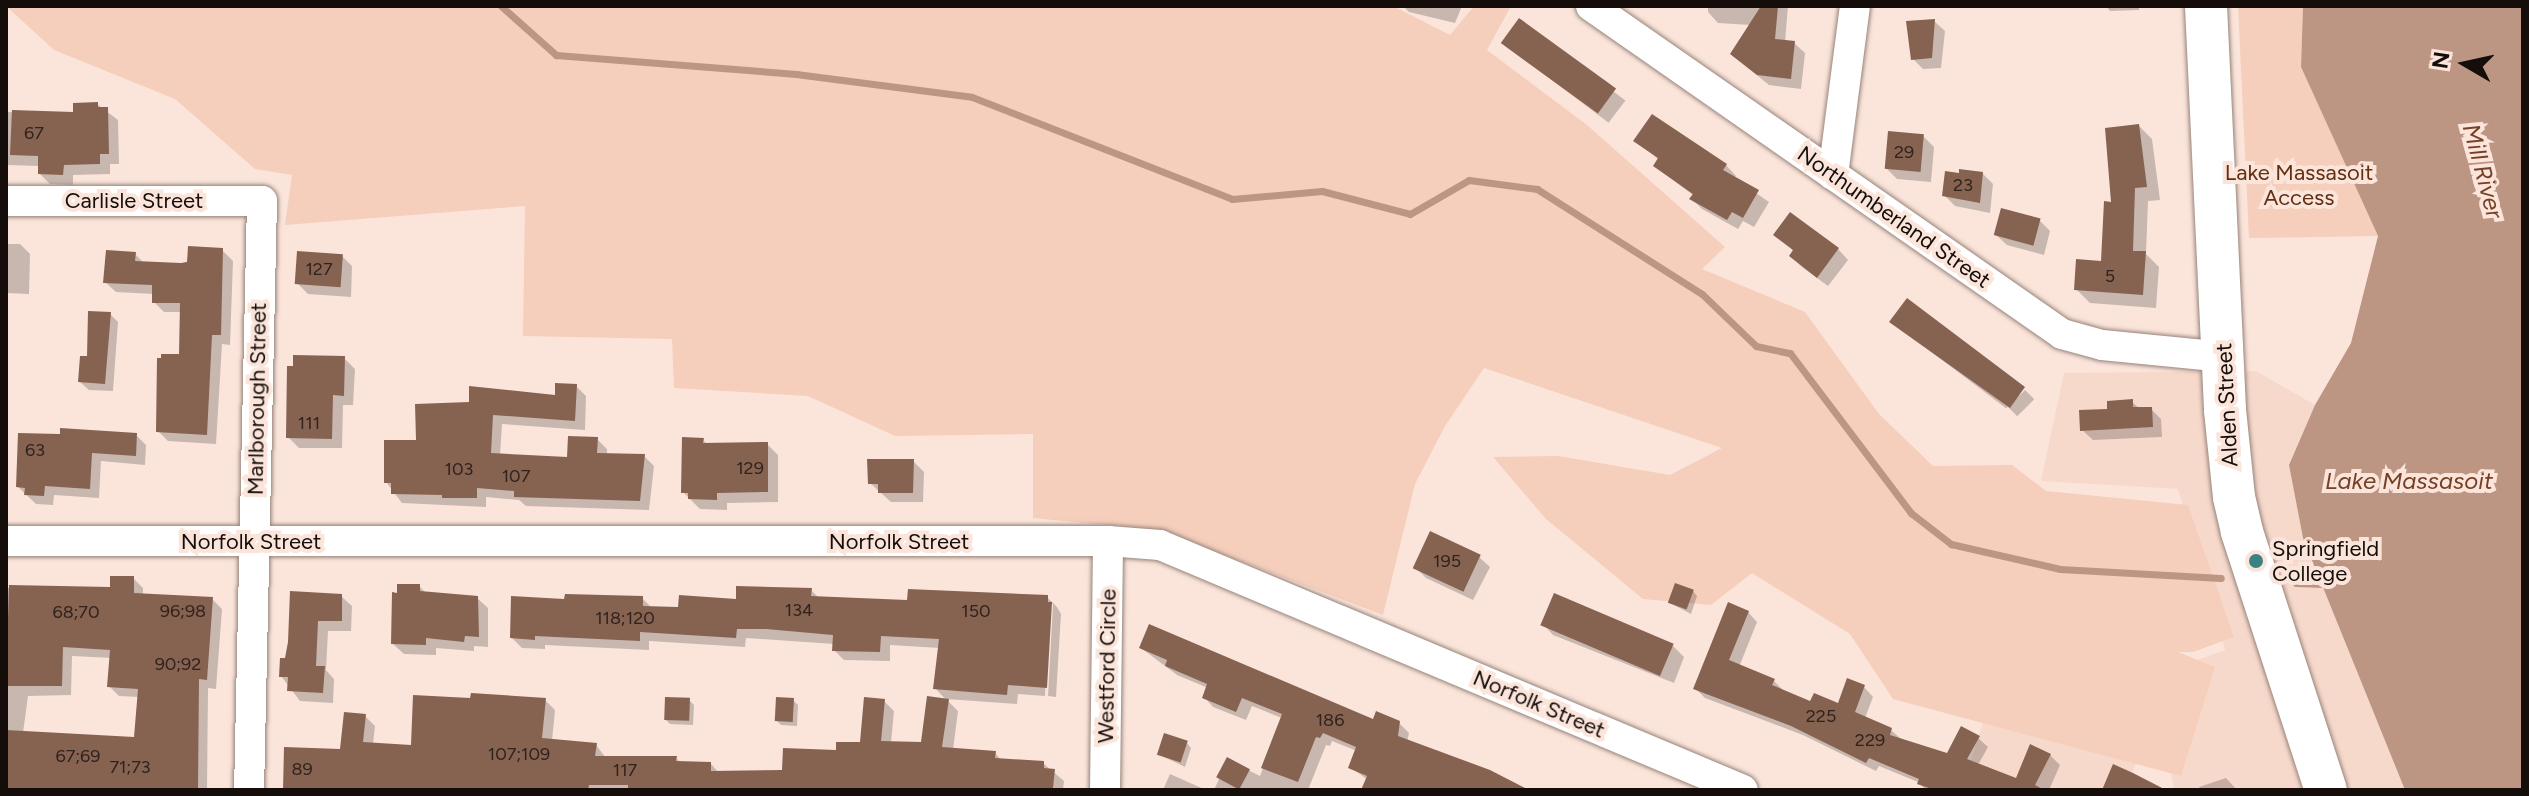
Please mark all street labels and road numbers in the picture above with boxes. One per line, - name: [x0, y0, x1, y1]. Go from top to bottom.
- street label: Northumberland Street: [1792, 140, 1996, 294]
- street label: Carlisle Street: [65, 188, 203, 214]
- street label: Marlborough Street: [242, 303, 272, 495]
- street label: Alden Street: [2211, 342, 2243, 468]
- street label: Norfolk Street: [181, 529, 321, 555]
- street label: Norfolk Street: [829, 529, 969, 555]
- street label: Westford Circle: [1092, 589, 1122, 743]
- street label: Norfolk Street: [1469, 664, 1609, 744]

